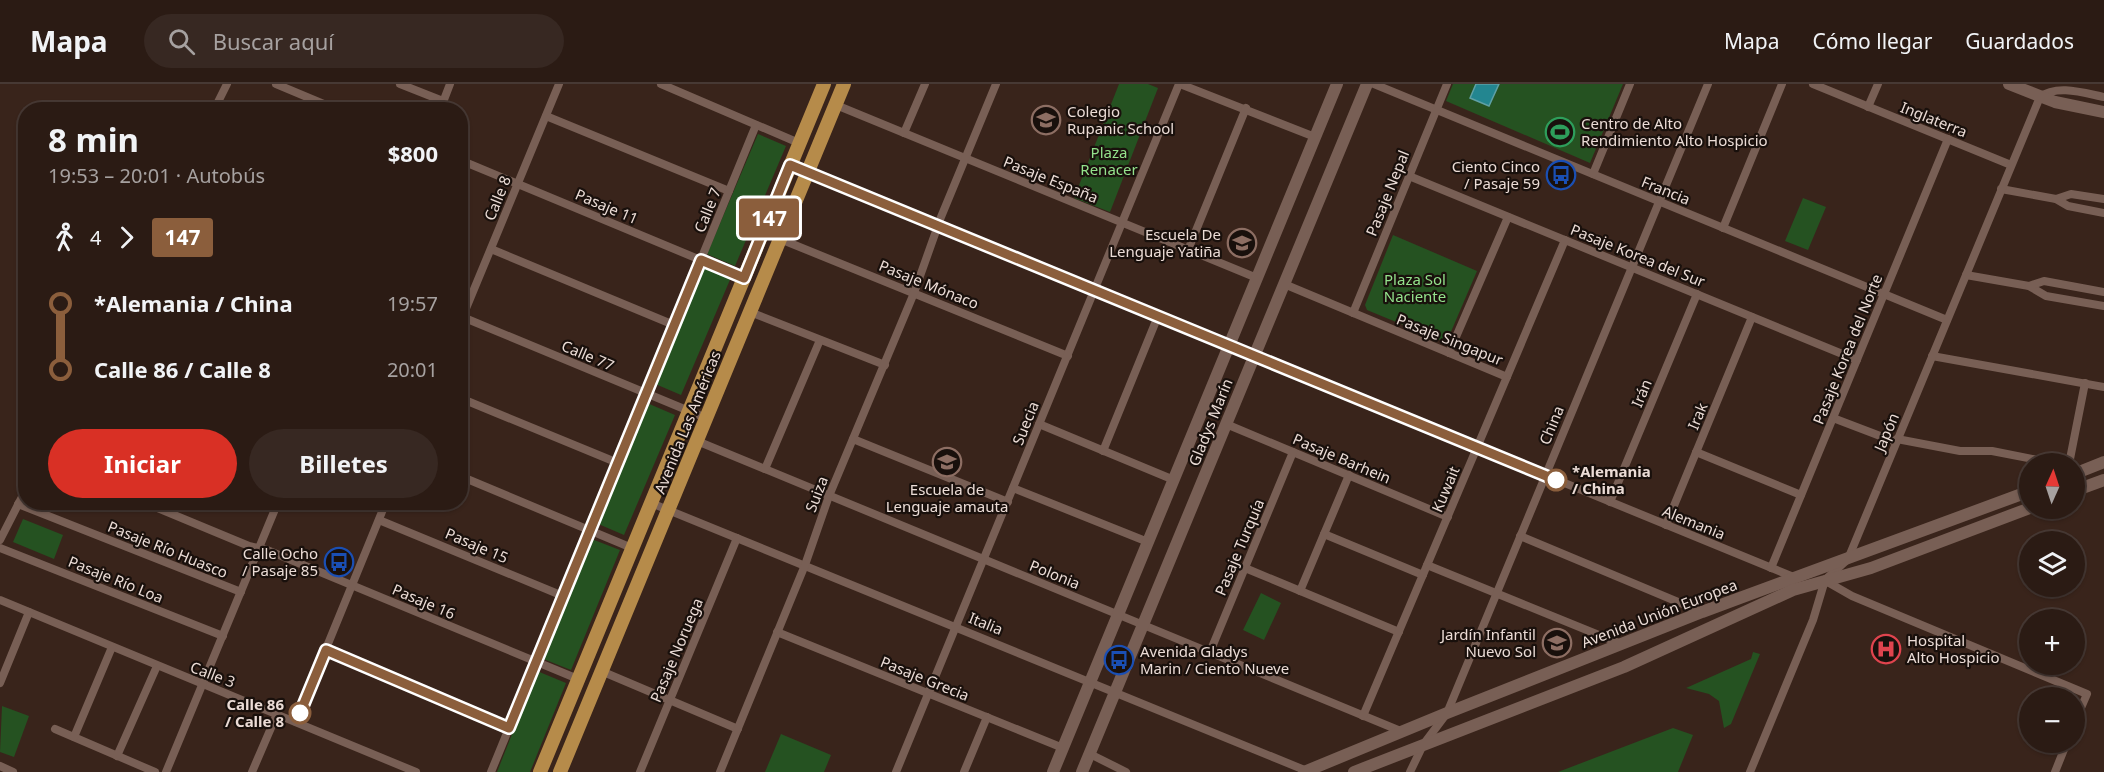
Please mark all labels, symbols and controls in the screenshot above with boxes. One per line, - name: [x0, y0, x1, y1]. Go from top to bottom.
- search box: [144, 14, 564, 68]
- text: Mapa: [30, 22, 108, 60]
- icon: search: [165, 25, 198, 58]
- text: Buscar aquí: [213, 26, 334, 56]
- text: Mapa: [1724, 27, 1779, 55]
- text: Cómo llegar: [1812, 27, 1932, 55]
- text: Guardados: [1965, 27, 2074, 55]
- street label: Inglaterra: [1898, 97, 1970, 141]
- place label: Colegio Rupanic School: [1067, 101, 1174, 138]
- school or university icon: Colegio Rupanic School: [1030, 104, 1062, 136]
- place label: Centro de Alto Rendimiento Alto Hospicio: [1581, 113, 1768, 150]
- sports icon: Centro de Alto Rendimiento Alto Hospicio: [1544, 116, 1576, 148]
- text: 8 min: [48, 117, 139, 162]
- text: $800: [388, 138, 438, 168]
- park label: Plaza Renacer: [1080, 142, 1138, 179]
- street label: Pasaje Nepal: [1361, 147, 1413, 239]
- street label: Pasaje España: [1001, 151, 1101, 207]
- place label: Ciento Cinco / Pasaje 59: [1452, 156, 1540, 193]
- bus stop icon: Ciento Cinco / Pasaje 59: [1545, 159, 1577, 191]
- text: 19:53 – 20:01 · Autobús: [48, 162, 265, 189]
- street label: Francia: [1639, 171, 1693, 209]
- street label: Calle 8: [479, 173, 515, 223]
- street label: Pasaje 11: [572, 184, 642, 228]
- street label: Calle 7: [689, 185, 725, 235]
- line badge: 147: [734, 198, 804, 238]
- text: 147: [751, 204, 787, 232]
- street label: Pasaje Korea del Sur: [1568, 219, 1708, 291]
- icon: walk: [48, 221, 81, 254]
- icon: forward: [110, 221, 143, 254]
- text: 147: [164, 223, 201, 251]
- text: 4: [90, 224, 101, 251]
- place label: Escuela De Lenguaje Yatiña: [1109, 224, 1221, 261]
- school or university icon: Escuela De Lenguaje Yatiña: [1226, 227, 1258, 259]
- street label: Pasaje Mónaco: [876, 255, 982, 313]
- park label: Plaza Sol Naciente: [1384, 269, 1446, 306]
- street label: Pasaje Korea del Norte: [1808, 271, 1886, 427]
- text: *Alemania / China: [94, 288, 293, 318]
- text: 19:57: [387, 290, 438, 317]
- street label: Pasaje Singapur: [1394, 309, 1506, 369]
- street label: Calle 77: [559, 335, 617, 375]
- street label: Avenida Las Américas: [649, 347, 725, 497]
- text: Calle 86 / Calle 8: [94, 354, 271, 384]
- text: 20:01: [387, 356, 438, 383]
- street label: Gladys Marín: [1183, 375, 1237, 469]
- street label: Irán: [1626, 376, 1656, 410]
- street label: Suecia: [1007, 398, 1043, 448]
- street label: Irak: [1682, 399, 1712, 433]
- street label: China: [1534, 403, 1568, 447]
- street label: Japón: [1868, 410, 1903, 456]
- street label: Pasaje Barhein: [1290, 428, 1394, 488]
- button: Iniciar: [48, 429, 237, 498]
- button: Billetes: [249, 429, 438, 498]
- school or university icon: Escuela de Lenguaje amauta: [931, 446, 963, 478]
- north arrow: [2019, 453, 2085, 519]
- map controls: [2019, 453, 2085, 753]
- place label: *Alemania / China: [1572, 461, 1651, 498]
- street label: Kuwait: [1426, 462, 1464, 515]
- marker: *Alemania / China: [1545, 469, 1567, 491]
- street label: Suiza: [800, 473, 832, 515]
- place label: Escuela de Lenguaje amauta: [886, 479, 1008, 516]
- street label: Pasaje Turquía: [1210, 496, 1268, 598]
- street label: Alemania: [1660, 500, 1728, 544]
- street label: Pasaje Río Huasco: [105, 516, 231, 582]
- street label: Pasaje 15: [442, 523, 512, 567]
- button: layers: [2019, 531, 2085, 597]
- place label: Calle Ocho / Pasaje 85: [242, 543, 318, 580]
- bus stop icon: Calle Ocho / Pasaje 85: [323, 546, 355, 578]
- street label: Pasaje Río Loa: [65, 551, 167, 607]
- street label: Polonia: [1027, 555, 1083, 593]
- street label: Avenida Unión Europea: [1578, 574, 1740, 652]
- street label: Pasaje 16: [389, 579, 459, 623]
- street label: Pasaje Noruega: [645, 595, 707, 705]
- street label: Italia: [966, 607, 1006, 639]
- button: +: [2019, 609, 2085, 675]
- place label: Jardín Infantil Nuevo Sol: [1439, 624, 1536, 661]
- school or university icon: Jardín Infantil Nuevo Sol: [1541, 627, 1573, 659]
- place label: Hospital Alto Hospicio: [1907, 630, 1999, 667]
- hospital icon: Hospital Alto Hospicio: [1870, 633, 1902, 665]
- place label: Avenida Gladys Marin / Ciento Nueve: [1140, 641, 1289, 678]
- bus stop icon: Avenida Gladys Marin / Ciento Nueve: [1103, 644, 1135, 676]
- street label: Pasaje Grecia: [878, 651, 972, 705]
- street label: Calle 3: [188, 656, 238, 692]
- button: −: [2019, 687, 2085, 753]
- place label: Calle 86 / Calle 8: [225, 694, 284, 731]
- marker: Calle 86 / Calle 8: [289, 702, 311, 724]

